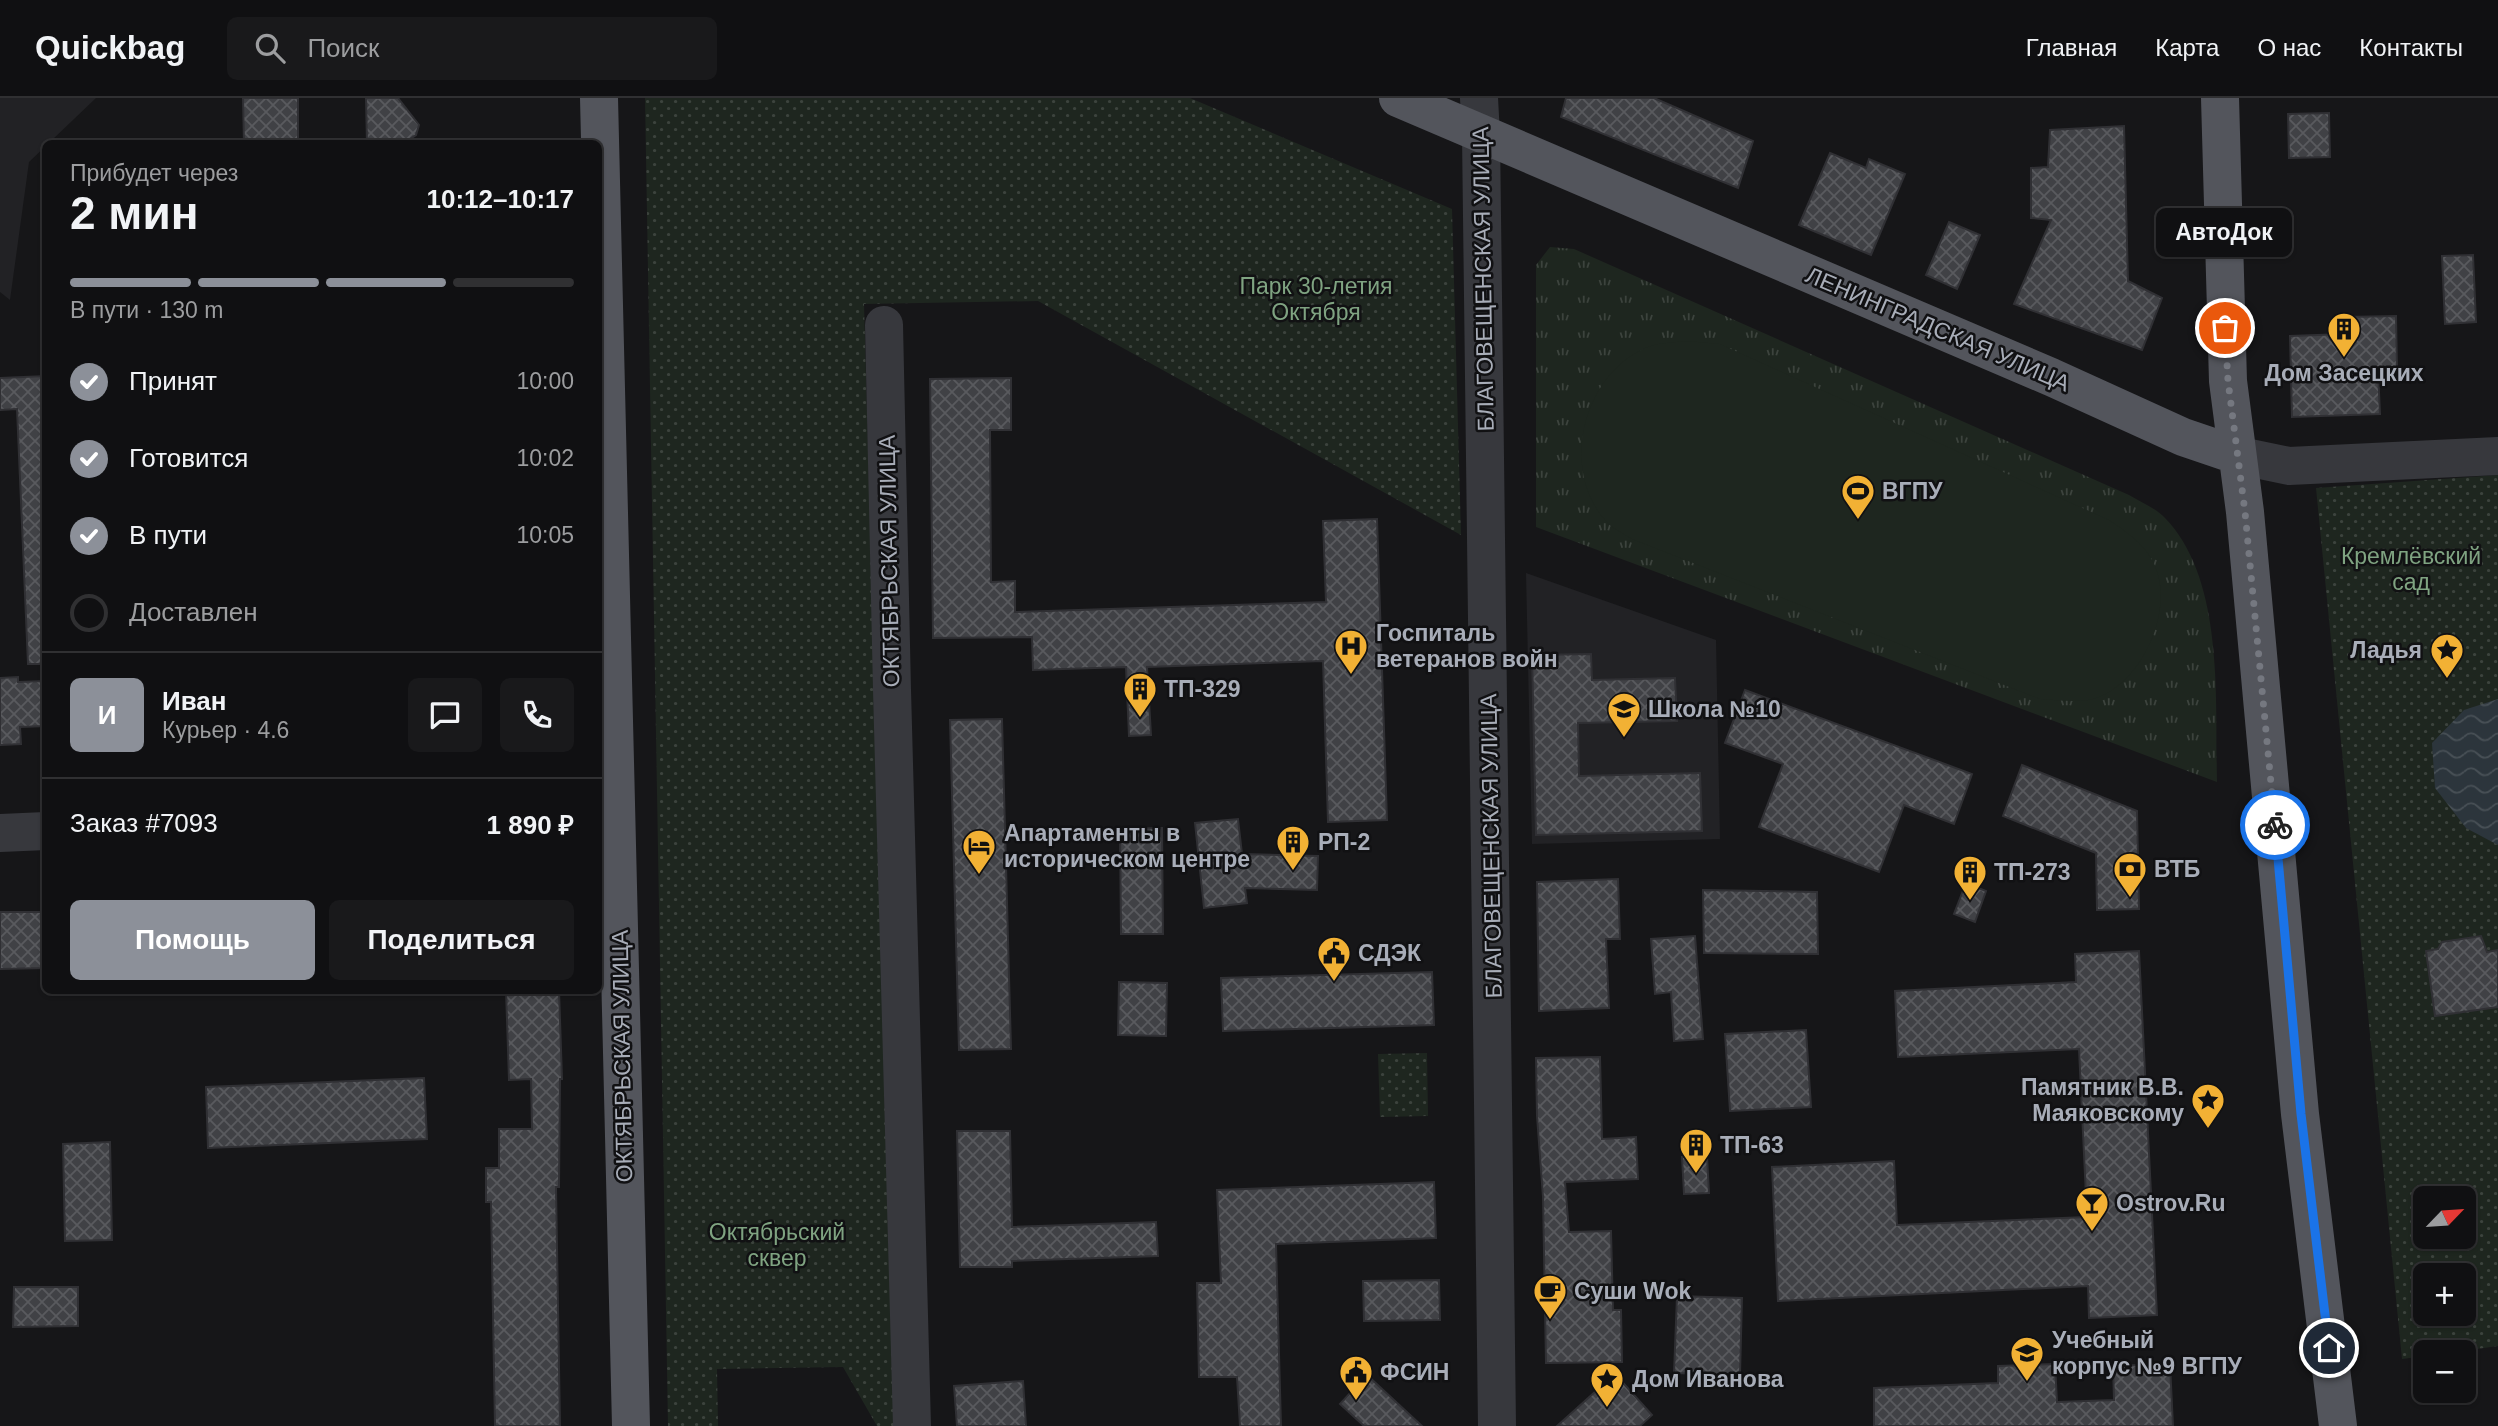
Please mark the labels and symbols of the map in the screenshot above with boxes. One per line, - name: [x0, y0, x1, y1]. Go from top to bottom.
- street label: БЛАГОВЕЩЕНСКАЯ УЛИЦА: [1467, 126, 1499, 432]
- callout: АвтоДок: [2157, 209, 2293, 258]
- street label: ЛЕНИНГРАДСКАЯ УЛИЦА: [1802, 261, 2075, 397]
- park label: Парк 30-летия Октября: [1239, 273, 1393, 325]
- pin: [2195, 298, 2255, 358]
- building icon: Дом Засецких: [2325, 310, 2363, 359]
- place label: Дом Засецких: [2264, 360, 2424, 386]
- street label: ОКТЯБРЬСКАЯ УЛИЦА: [874, 434, 904, 688]
- sports icon: ВГПУ: [1839, 472, 1877, 521]
- place label: ВГПУ: [1882, 478, 1943, 504]
- park label: Кремлёвский сад: [2341, 543, 2481, 595]
- place label: Госпиталь ветеранов войн: [1376, 620, 1558, 672]
- hospital icon: Госпиталь ветеранов войн: [1332, 627, 1370, 676]
- place icon: Ладья: [2428, 631, 2466, 680]
- place label: Ладья: [2350, 637, 2422, 663]
- building icon: ТП-329: [1121, 670, 1159, 719]
- place label: ТП-329: [1164, 676, 1241, 702]
- school or university icon: Школа №10: [1605, 690, 1643, 739]
- street label: БЛАГОВЕЩЕНСКАЯ УЛИЦА: [1475, 693, 1507, 999]
- place label: Школа №10: [1648, 696, 1781, 722]
- courier: [2240, 790, 2310, 860]
- place label: Апартаменты в историческом центре: [1004, 820, 1250, 872]
- building icon: РП-2: [1274, 823, 1312, 872]
- hotel icon: Апартаменты в историческом центре: [960, 827, 998, 876]
- place label: РП-2: [1318, 829, 1370, 855]
- bank icon: ВТБ: [2111, 850, 2149, 899]
- building icon: ТП-273: [1951, 853, 1989, 902]
- place label: ВТБ: [2154, 856, 2200, 882]
- place label: ТП-273: [1994, 859, 2071, 885]
- street label: ОКТЯБРЬСКАЯ УЛИЦА: [607, 929, 637, 1183]
- public building icon: СДЭК: [1315, 934, 1353, 983]
- place label: СДЭК: [1358, 940, 1422, 966]
- place label: Памятник В.В. Маяковскому: [2021, 1074, 2184, 1126]
- place icon: Памятник В.В. Маяковскому: [2189, 1081, 2227, 1130]
- building icon: ТП-63: [1677, 1126, 1715, 1175]
- place label: ТП-63: [1720, 1132, 1784, 1158]
- bar icon: Ostrov.Ru: [2073, 1184, 2111, 1233]
- north arrow: [2413, 1186, 2476, 1250]
- place label: Ostrov.Ru: [2116, 1190, 2225, 1216]
- park label: Октябрьский сквер: [709, 1219, 845, 1271]
- cafe icon: Суши Wok: [1531, 1272, 1569, 1321]
- place label: Суши Wok: [1574, 1278, 1691, 1304]
- pin: [2299, 1318, 2359, 1378]
- place label: Учебный корпус №9 ВГПУ: [2052, 1327, 2243, 1379]
- school or university icon: Учебный корпус №9 ВГПУ: [2008, 1334, 2046, 1383]
- public building icon: ФСИН: [1337, 1353, 1375, 1402]
- place label: ФСИН: [1380, 1359, 1449, 1385]
- place icon: Дом Иванова: [1588, 1360, 1626, 1409]
- place label: Дом Иванова: [1632, 1366, 1784, 1392]

